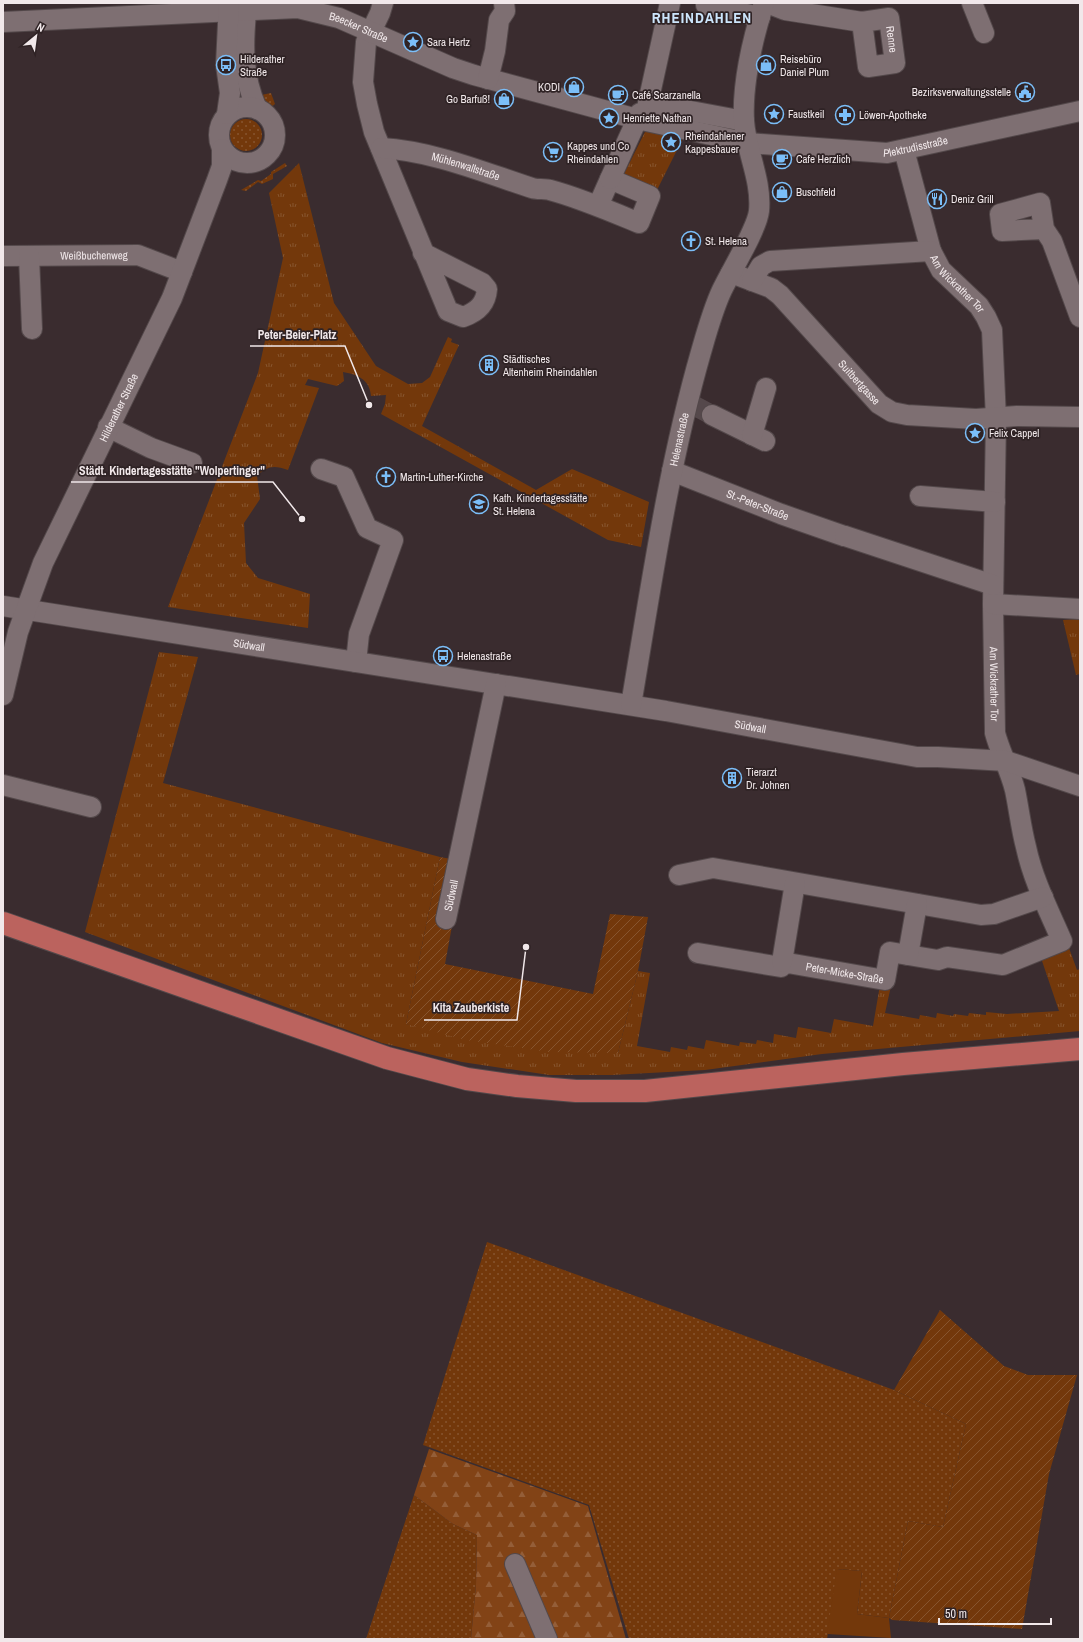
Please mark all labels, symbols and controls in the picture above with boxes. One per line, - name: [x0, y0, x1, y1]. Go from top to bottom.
- district label: RHEINDAHLEN: [652, 7, 752, 28]
- street label: Beecker Straße: [328, 9, 390, 46]
- north arrow: [16, 16, 56, 56]
- text: N: [35, 20, 47, 35]
- street label: Renne: [883, 25, 901, 53]
- place icon: Sara Hertz: [402, 31, 424, 53]
- place label: Sara Hertz: [427, 35, 471, 49]
- place label: Hilderather Straße: [240, 52, 285, 79]
- place label: Reisebüro Daniel Plum: [780, 52, 829, 79]
- bus stop icon: Hilderather Straße: [215, 54, 237, 76]
- shop icon: Reisebüro Daniel Plum: [755, 54, 777, 76]
- shop icon: KODI: [563, 76, 585, 98]
- place label: KODI: [538, 80, 560, 94]
- public building icon: Bezirksverwaltungsstelle: [1014, 81, 1036, 103]
- cafe icon: Café Scarzanella: [607, 84, 629, 106]
- place label: Bezirksverwaltungsstelle: [912, 85, 1011, 99]
- shop icon: Go Barfuß!: [493, 88, 515, 110]
- place label: Café Scarzanella: [632, 88, 701, 102]
- place label: Go Barfuß!: [446, 92, 490, 106]
- place icon: Faustkeil: [763, 103, 785, 125]
- pharmacy icon: Löwen-Apotheke: [834, 104, 856, 126]
- place icon: Henriette Nathan: [598, 107, 620, 129]
- place label: Faustkeil: [788, 107, 824, 121]
- place label: Löwen-Apotheke: [859, 108, 927, 122]
- place label: Henriette Nathan: [623, 111, 692, 125]
- place label: Rheindahlener Kappesbauer: [685, 129, 744, 156]
- place icon: Rheindahlener Kappesbauer: [660, 131, 682, 153]
- street label: Plektrudisstraße: [883, 133, 949, 160]
- place label: Kappes und Co Rheindahlen: [567, 139, 629, 166]
- supermarket icon: Kappes und Co Rheindahlen: [542, 141, 564, 163]
- cafe icon: Cafe Herzlich: [771, 148, 793, 170]
- street label: Mühlenwallstraße: [430, 149, 502, 184]
- place label: Cafe Herzlich: [796, 152, 851, 166]
- shop icon: Buschfeld: [771, 181, 793, 203]
- place label: Buschfeld: [796, 185, 836, 199]
- restaurant icon: Deniz Grill: [926, 188, 948, 210]
- place label: Deniz Grill: [951, 192, 994, 206]
- church icon: St. Helena: [680, 230, 702, 252]
- place label: St. Helena: [705, 234, 747, 248]
- street label: Weißbuchenweg: [60, 248, 128, 263]
- street label: Am Wickrather Tor: [927, 251, 988, 315]
- callout: Peter-Beier-Platz: [250, 322, 345, 346]
- text: Peter-Beier-Platz: [258, 327, 336, 343]
- place label: Städtisches Altenheim Rheindahlen: [502, 352, 597, 379]
- building icon: Städtisches Altenheim Rheindahlen: [478, 354, 500, 376]
- street label: Suitbertgasse: [835, 357, 883, 408]
- street label: Hilderather Straße: [96, 371, 141, 444]
- street label: Helenastraße: [666, 411, 692, 467]
- place icon: Felix Cappel: [964, 422, 986, 444]
- place label: Felix Cappel: [989, 426, 1039, 440]
- callout: Städt. Kindertagesstätte "Wolpertinger": [71, 458, 273, 482]
- text: Städt. Kindertagesstätte "Wolpertinger": [79, 463, 265, 479]
- church icon: Martin-Luther-Kirche: [375, 466, 397, 488]
- place label: Martin-Luther-Kirche: [400, 470, 483, 484]
- street label: St.-Peter-Straße: [724, 486, 791, 523]
- place label: Kath. Kindertagesstätte St. Helena: [493, 491, 587, 518]
- school or university icon: Kath. Kindertagesstätte St. Helena: [468, 493, 490, 515]
- street label: Südwall: [232, 636, 266, 654]
- bus stop icon: Helenastraße: [432, 645, 454, 667]
- street label: Am Wickrather Tor: [987, 646, 1002, 722]
- place label: Helenastraße: [457, 649, 511, 663]
- street label: Südwall: [733, 717, 767, 736]
- place label: Tierarzt Dr. Johnen: [746, 765, 790, 792]
- building icon: Tierarzt Dr. Johnen: [721, 767, 743, 789]
- street label: Südwall: [441, 879, 461, 912]
- street label: Peter-Micke-Straße: [805, 959, 885, 987]
- callout: Kita Zauberkiste: [424, 996, 517, 1020]
- text: Kita Zauberkiste: [433, 1000, 510, 1016]
- scale bar: [939, 1600, 1051, 1626]
- text: 50 m: [945, 1606, 967, 1622]

